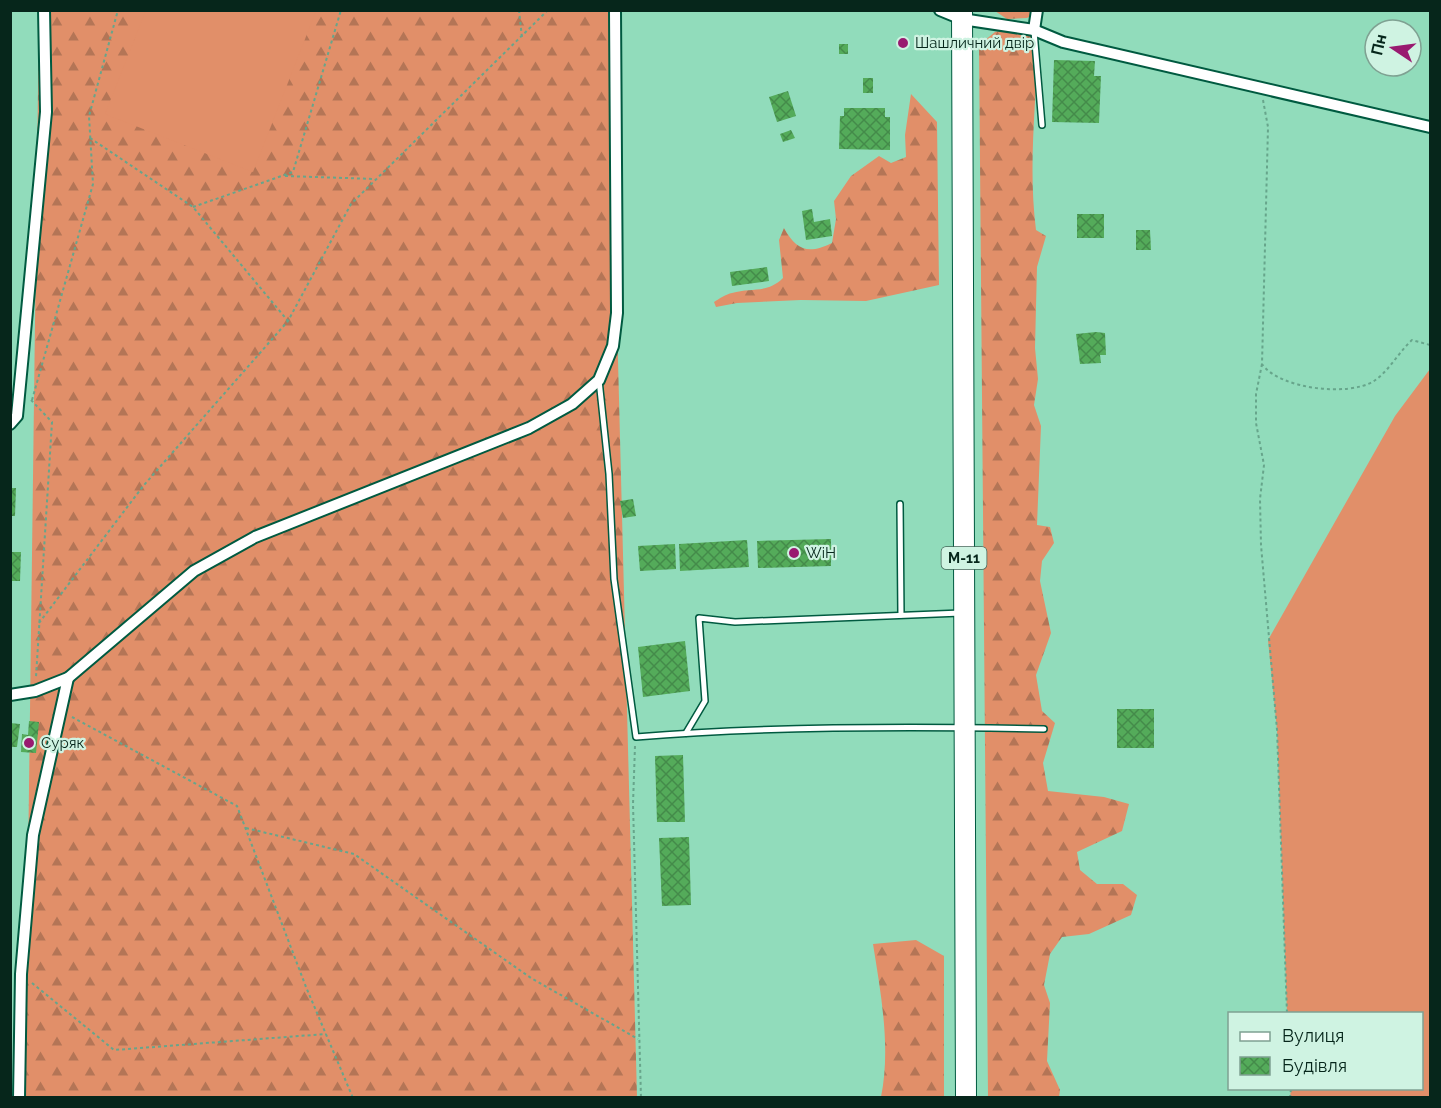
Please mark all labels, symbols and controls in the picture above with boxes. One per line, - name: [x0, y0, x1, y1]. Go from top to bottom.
- north arrow: [1363, 18, 1423, 78]
- text: Пн: [1367, 32, 1391, 57]
- place label: Шашличний двір: [915, 34, 1034, 52]
- marker: Шашличний двір: [896, 36, 910, 50]
- place label: WiH: [806, 544, 836, 562]
- marker: WiH: [787, 546, 801, 560]
- road number: М-11: [942, 547, 986, 569]
- place label: Суряк: [41, 734, 84, 752]
- marker: Суряк: [22, 736, 36, 750]
- legend: [1228, 1012, 1423, 1090]
- text: Вулиця: [1282, 1025, 1344, 1046]
- text: Будівля: [1282, 1055, 1347, 1076]

